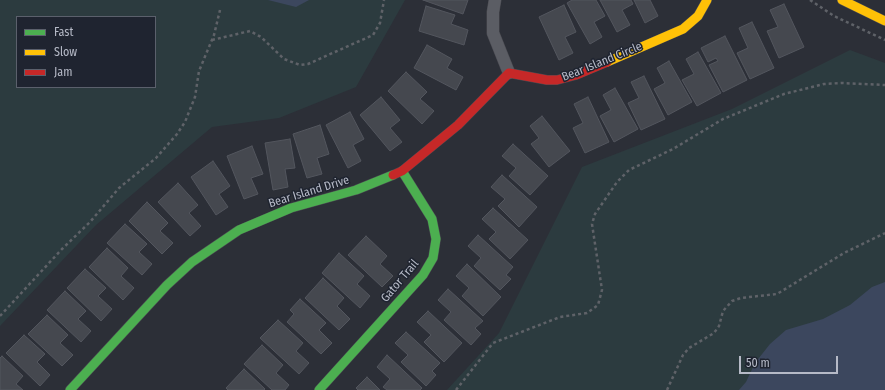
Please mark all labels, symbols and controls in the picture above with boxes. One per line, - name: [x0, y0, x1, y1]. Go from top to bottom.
- legend: [16, 16, 156, 88]
- text: Fast: [54, 25, 73, 39]
- street label: Bear Island Circle: [560, 39, 644, 85]
- text: Slow: [54, 45, 77, 59]
- text: Jam: [54, 65, 72, 79]
- street label: Bear Island Drive: [267, 173, 351, 211]
- street label: Gator Trail: [378, 257, 422, 305]
- scale bar: [741, 348, 840, 374]
- text: 50 m: [746, 356, 770, 370]

